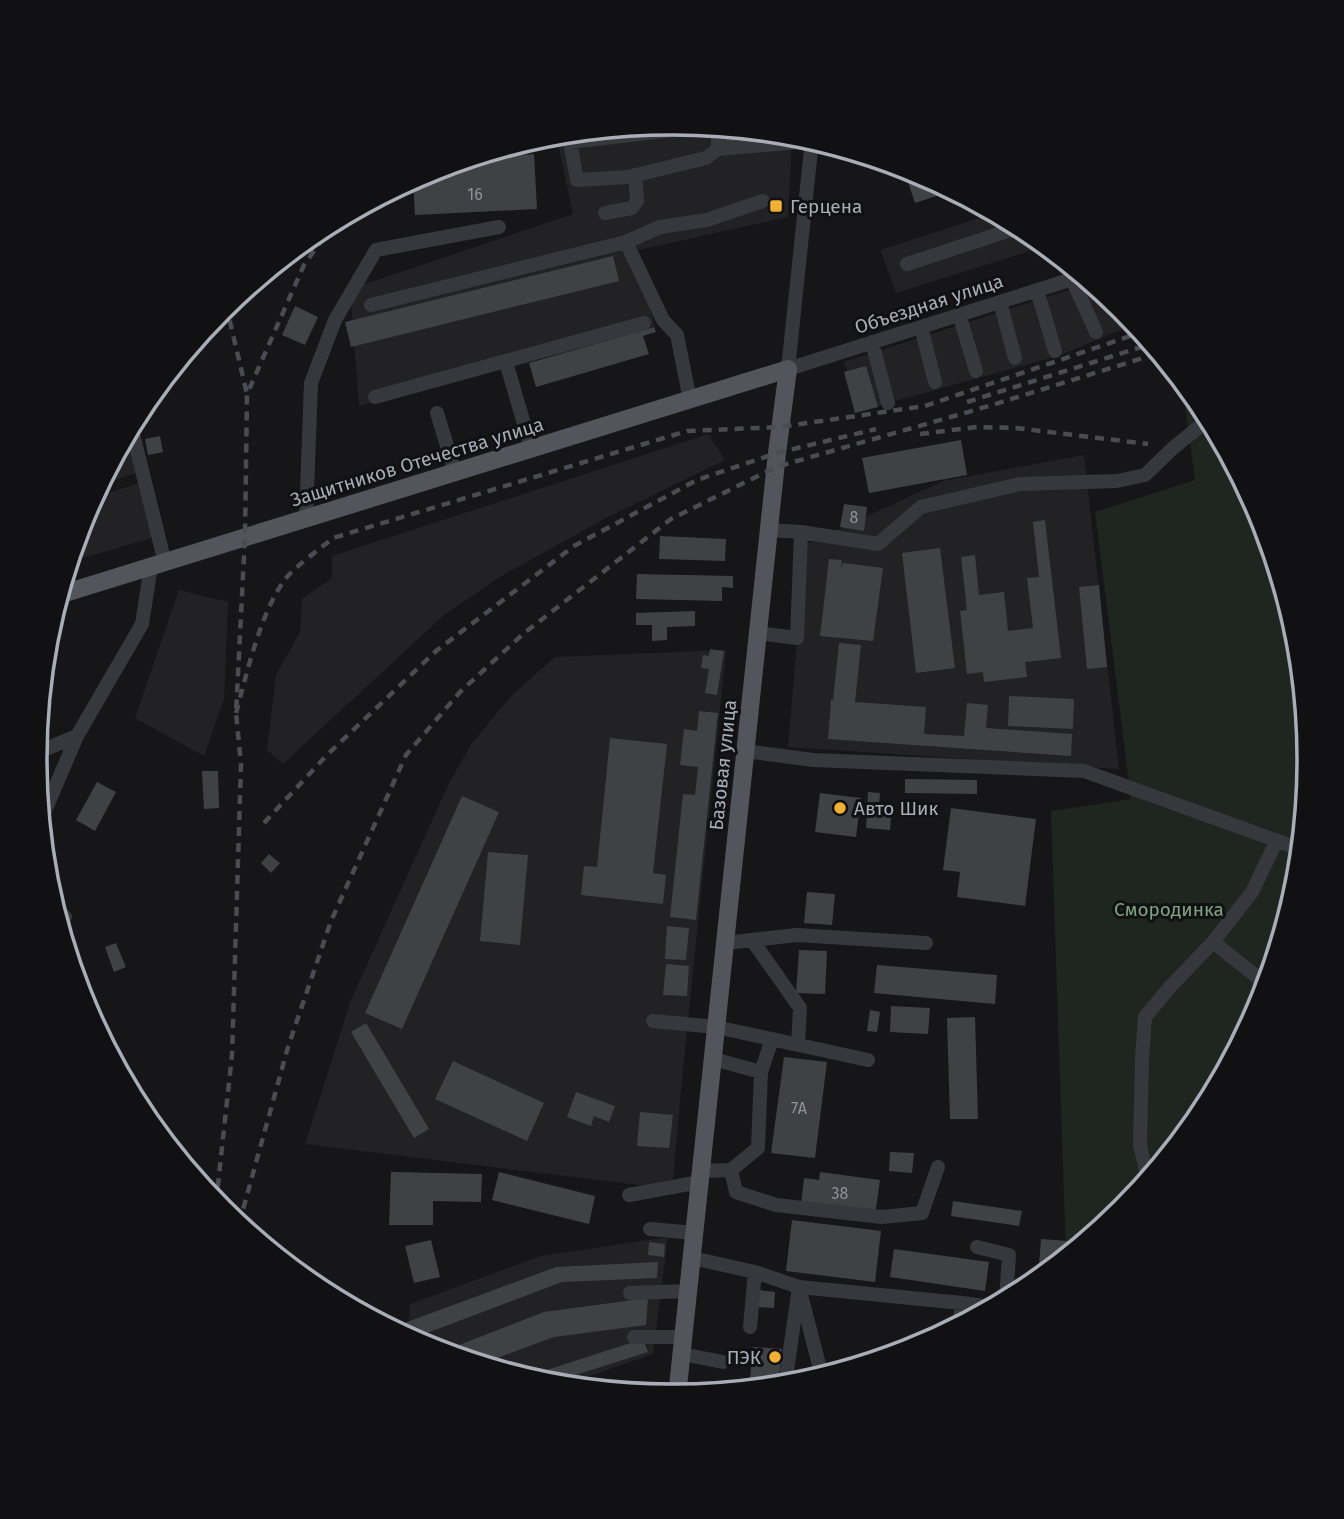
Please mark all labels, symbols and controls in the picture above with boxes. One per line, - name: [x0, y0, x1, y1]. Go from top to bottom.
- house number: 16: [467, 185, 483, 204]
- place label: Герцена: [790, 195, 862, 218]
- marker: Герцена: [768, 198, 784, 214]
- street label: Объездная улица: [852, 269, 1006, 339]
- street label: Защитников Отечества улица: [288, 412, 546, 512]
- house number: 8: [850, 508, 859, 527]
- street label: Базовая улица: [705, 699, 741, 831]
- place label: Авто Шик: [854, 797, 938, 820]
- marker: Авто Шик: [832, 800, 848, 816]
- park label: Смородинка: [1114, 898, 1224, 921]
- house number: 7А: [791, 1099, 808, 1118]
- house number: 38: [832, 1184, 849, 1203]
- place label: ПЭК: [727, 1346, 761, 1369]
- marker: ПЭК: [767, 1349, 783, 1365]

